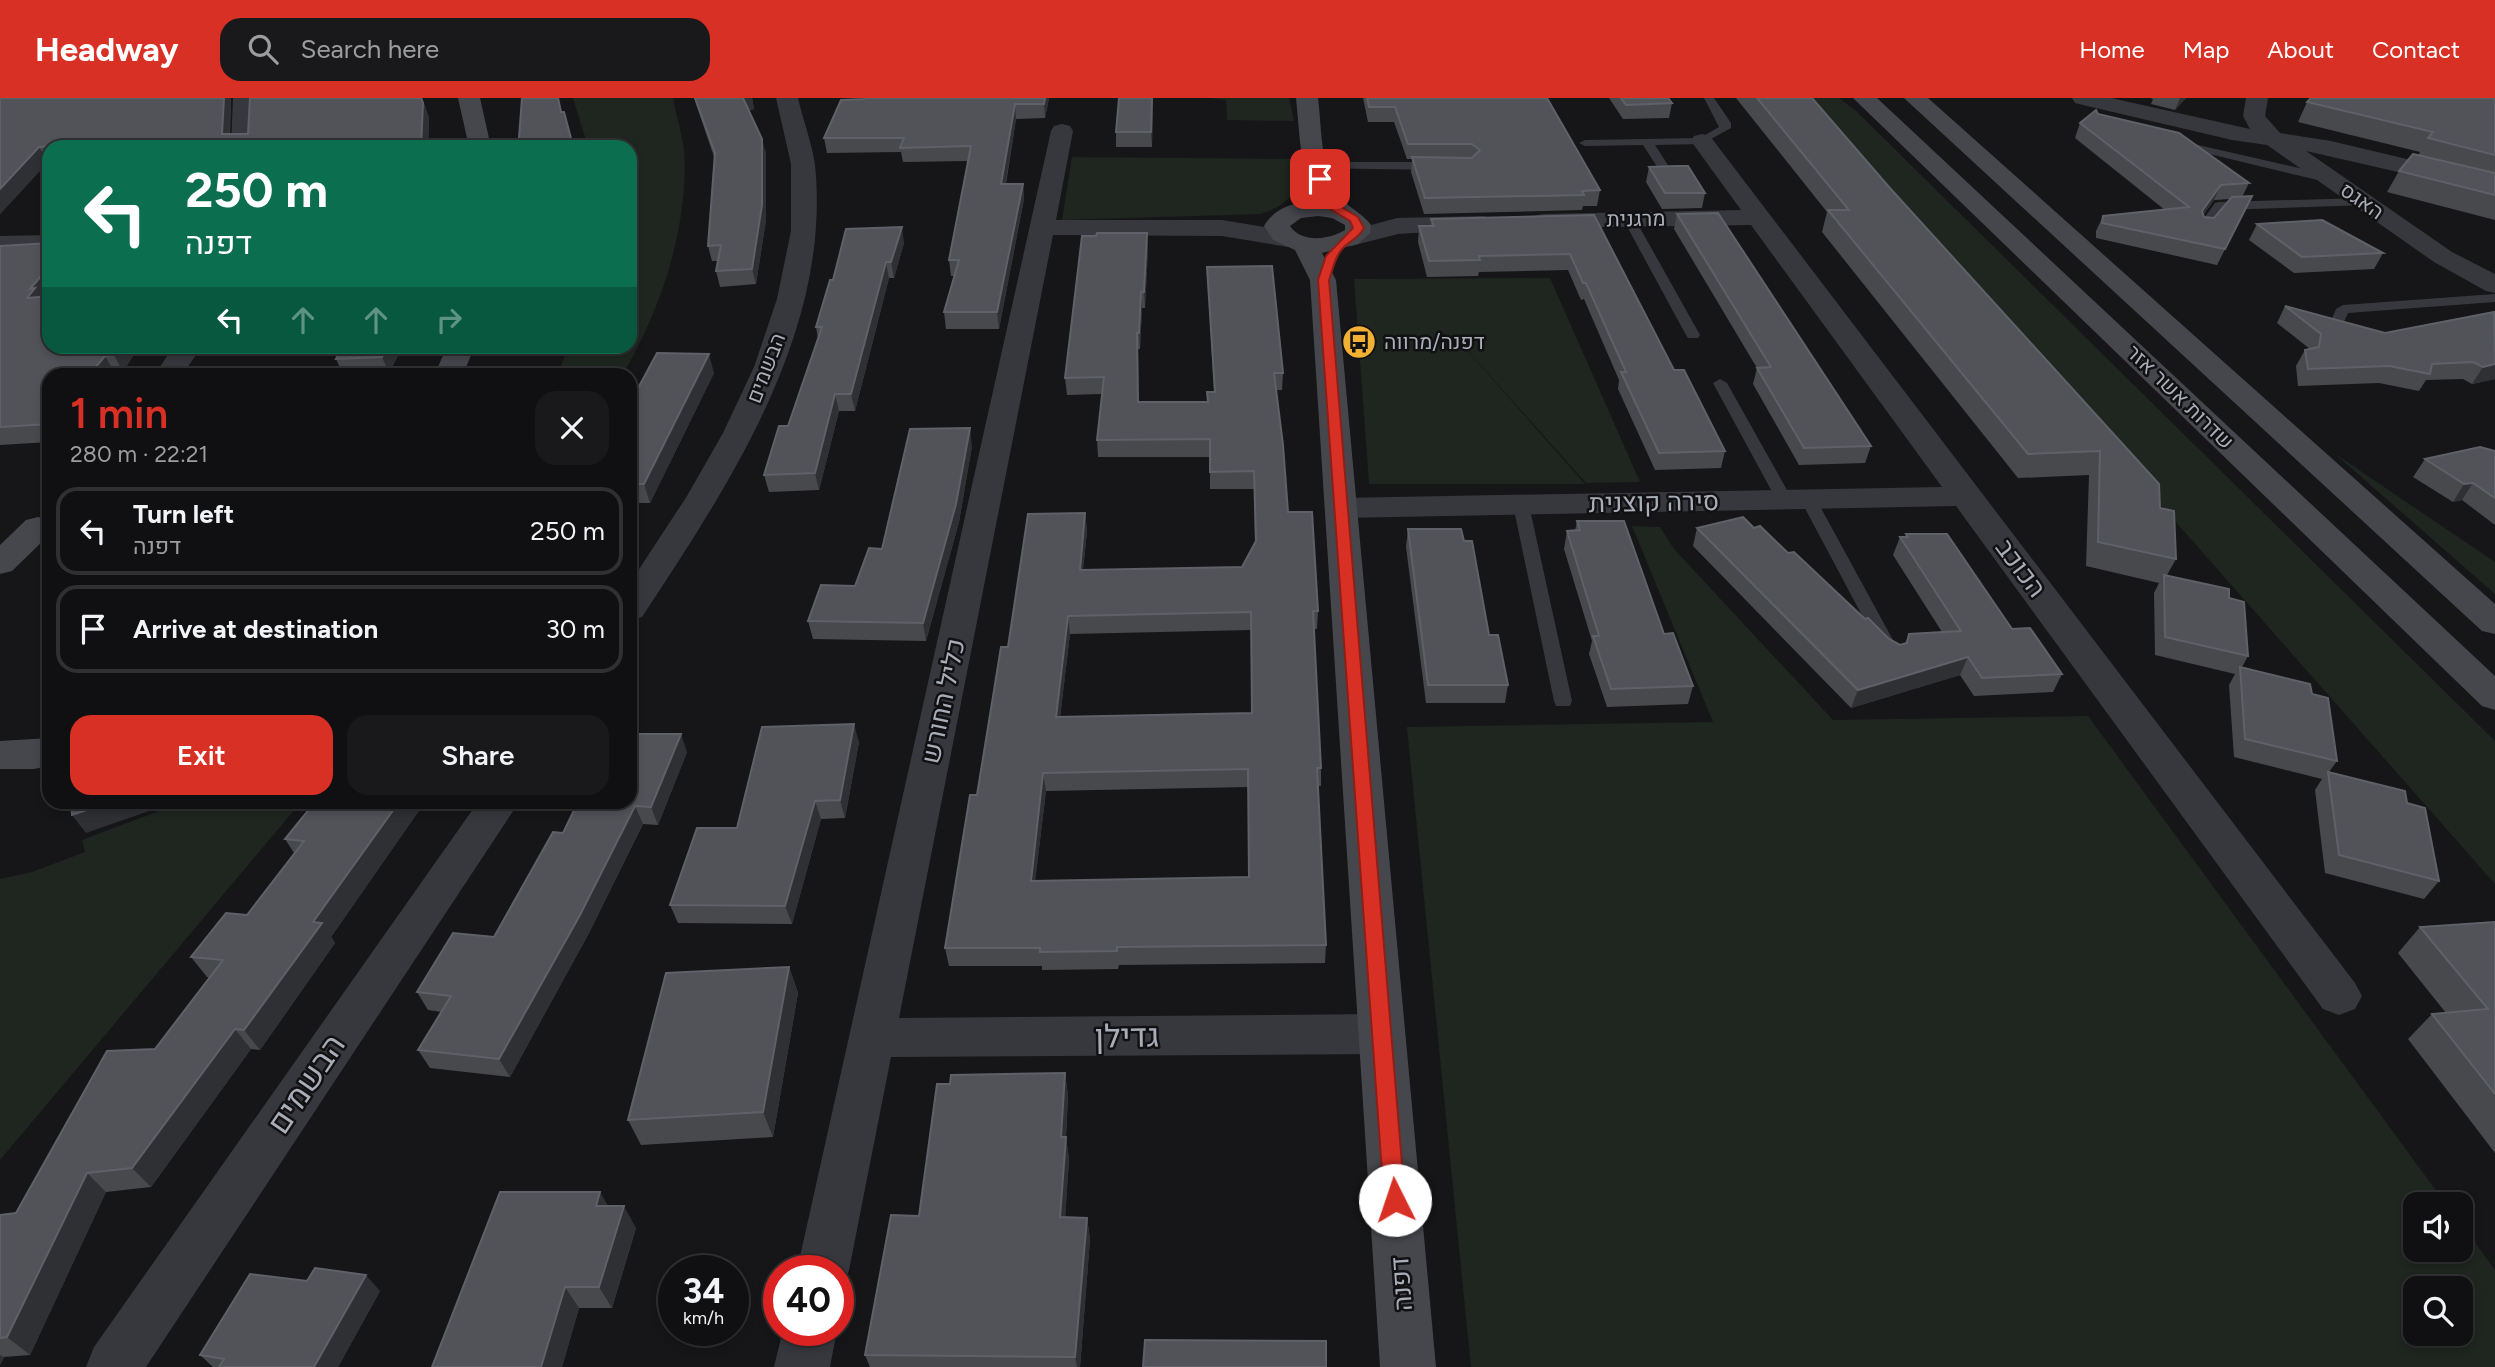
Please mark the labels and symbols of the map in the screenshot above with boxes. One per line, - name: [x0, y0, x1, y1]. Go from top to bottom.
- pin: [1290, 149, 1350, 209]
- street label: האגס: [2336, 177, 2389, 224]
- street label: מרגנית: [1606, 205, 1666, 232]
- bus stop icon: דפנה/מרווה: [1340, 323, 1378, 361]
- street label: הבשמים: [741, 329, 790, 406]
- place label: דפנה/מרווה: [1384, 329, 1485, 354]
- street label: שדרות אשר אזר: [2122, 339, 2239, 454]
- street label: סירה קוצנית: [1589, 485, 1719, 519]
- street label: הכוכב: [1989, 533, 2053, 603]
- street label: כליל החורש: [914, 636, 972, 766]
- street label: גדילן: [1095, 1016, 1159, 1056]
- street label: הבשמים: [259, 1027, 353, 1141]
- position arrow: [1358, 1163, 1432, 1237]
- speed limit sign: 40: [763, 1255, 854, 1346]
- street label: דפנה: [1383, 1256, 1419, 1312]

